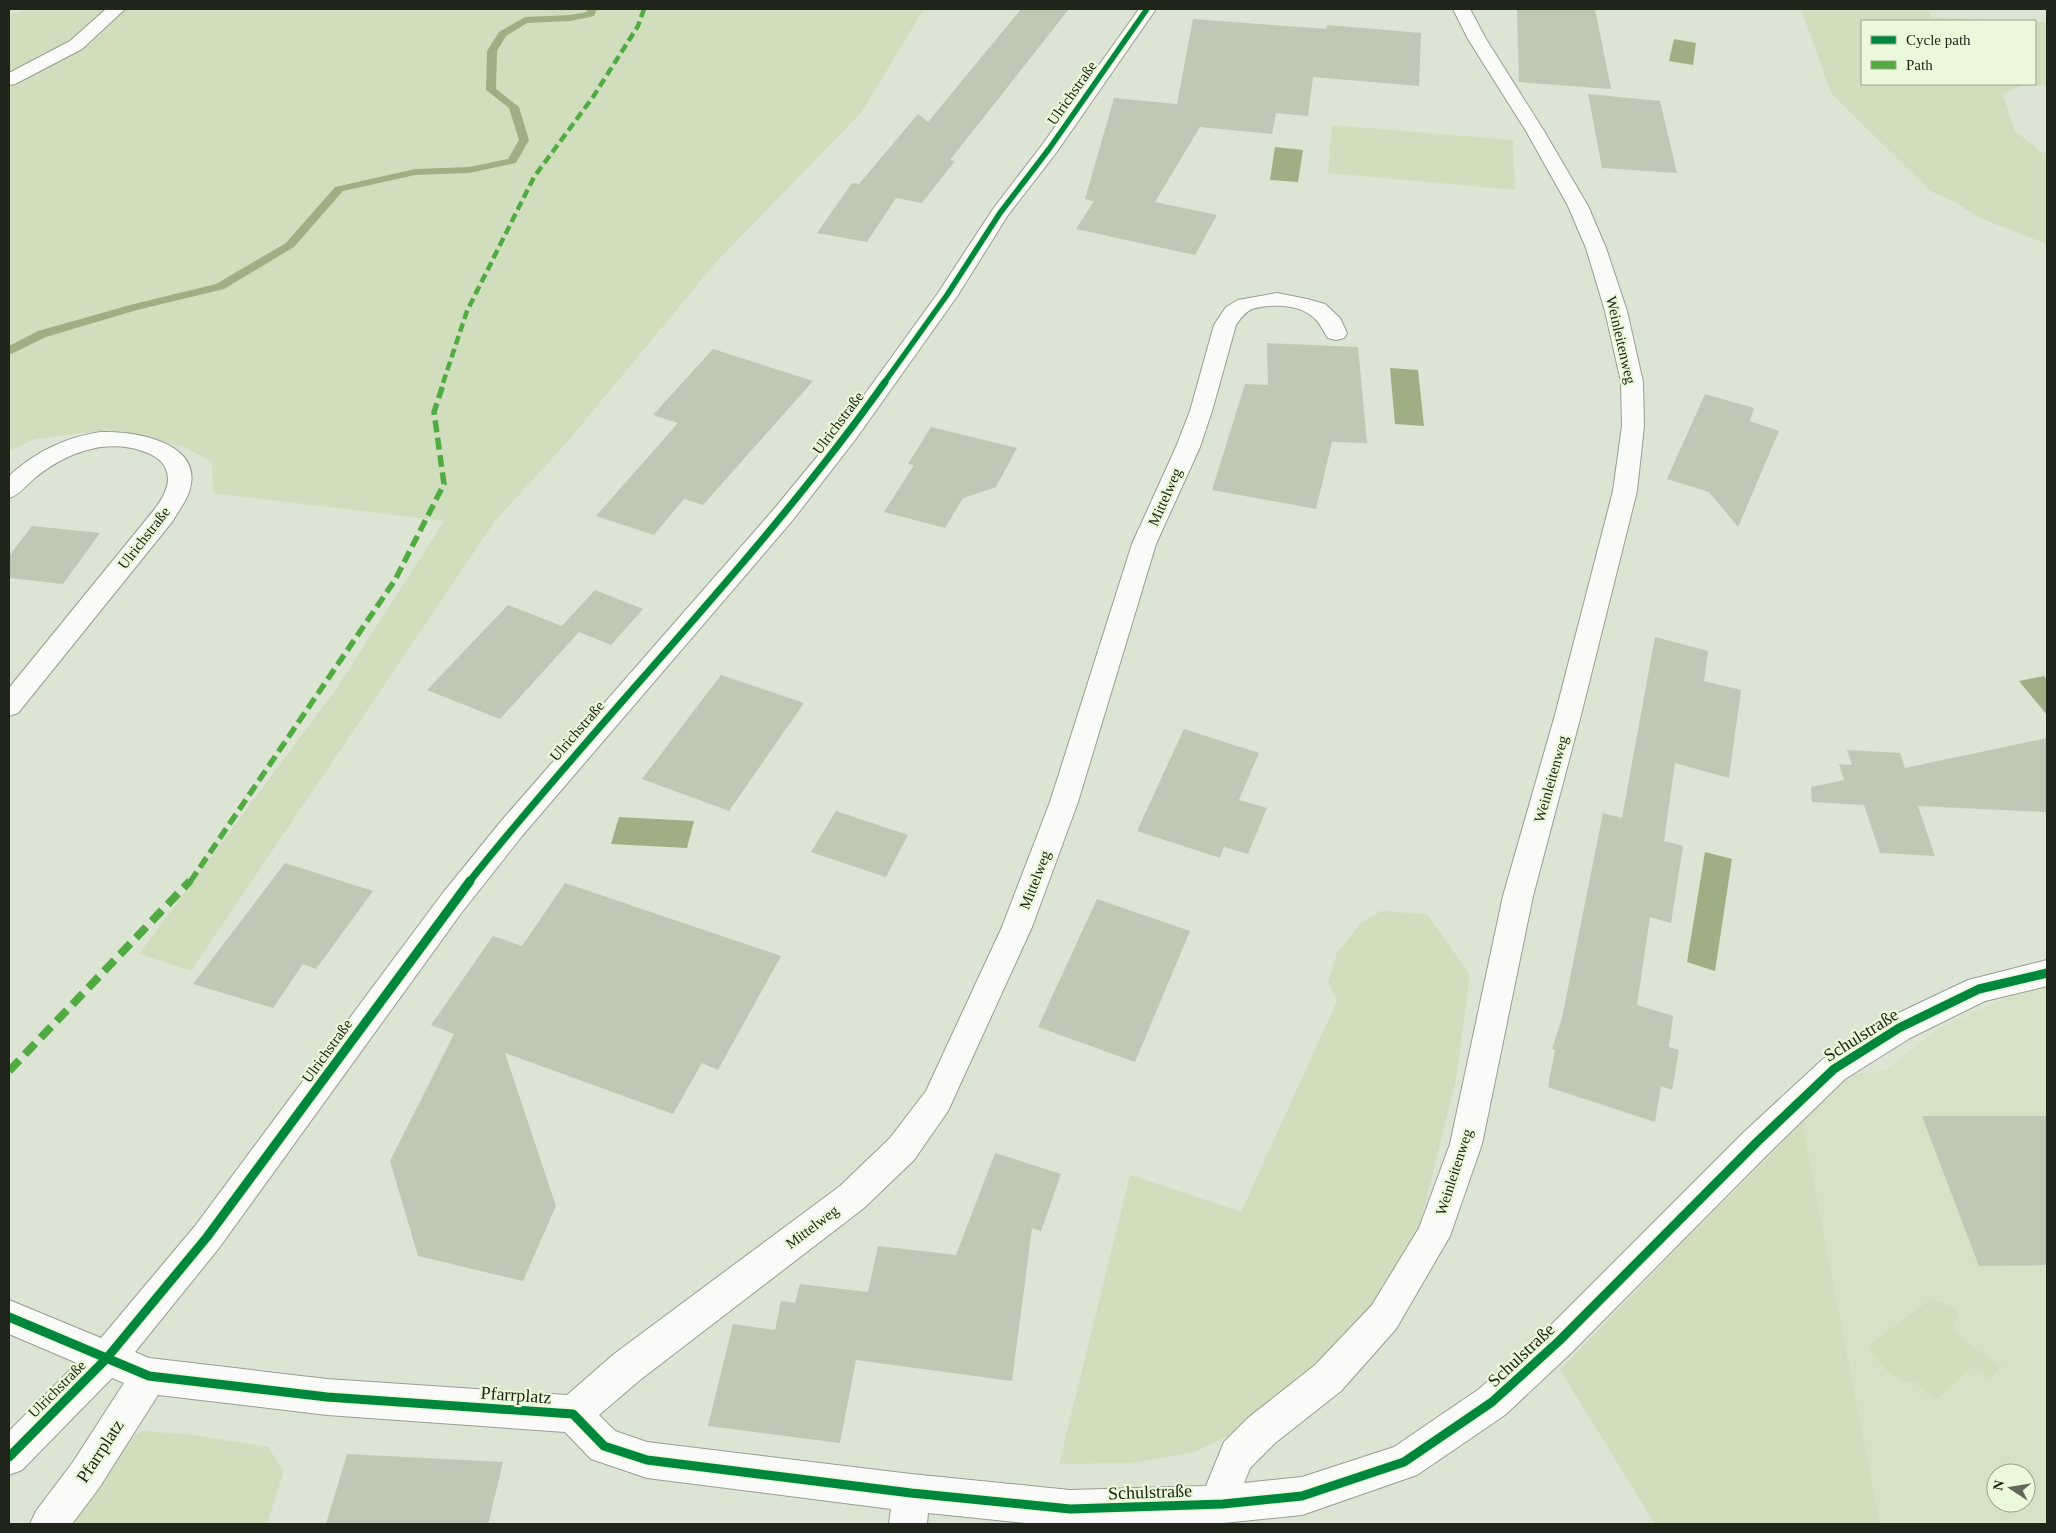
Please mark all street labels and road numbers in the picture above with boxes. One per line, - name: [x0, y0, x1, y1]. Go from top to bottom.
- street label: Ulrichstraße: [1044, 58, 1100, 128]
- street label: Weinleitenweg: [1603, 295, 1639, 386]
- street label: Ulrichstraße: [809, 388, 867, 457]
- street label: Mittelweg: [1145, 465, 1185, 528]
- street label: Ulrichstraße: [115, 504, 173, 572]
- street label: Ulrichstraße: [547, 698, 608, 764]
- street label: Weinleitenweg: [1531, 733, 1571, 824]
- street label: Mittelweg: [1016, 848, 1054, 912]
- street label: Schulstraße: [1820, 1004, 1902, 1066]
- street label: Ulrichstraße: [299, 1016, 355, 1086]
- street label: Weinleitenweg: [1433, 1126, 1476, 1217]
- street label: Mittelweg: [783, 1202, 842, 1252]
- street label: Schulstraße: [1483, 1319, 1559, 1391]
- street label: Ulrichstraße: [25, 1357, 89, 1421]
- street label: Pfarrplatz: [480, 1383, 552, 1407]
- street label: Pfarrplatz: [72, 1416, 128, 1486]
- street label: Schulstraße: [1108, 1481, 1192, 1503]

